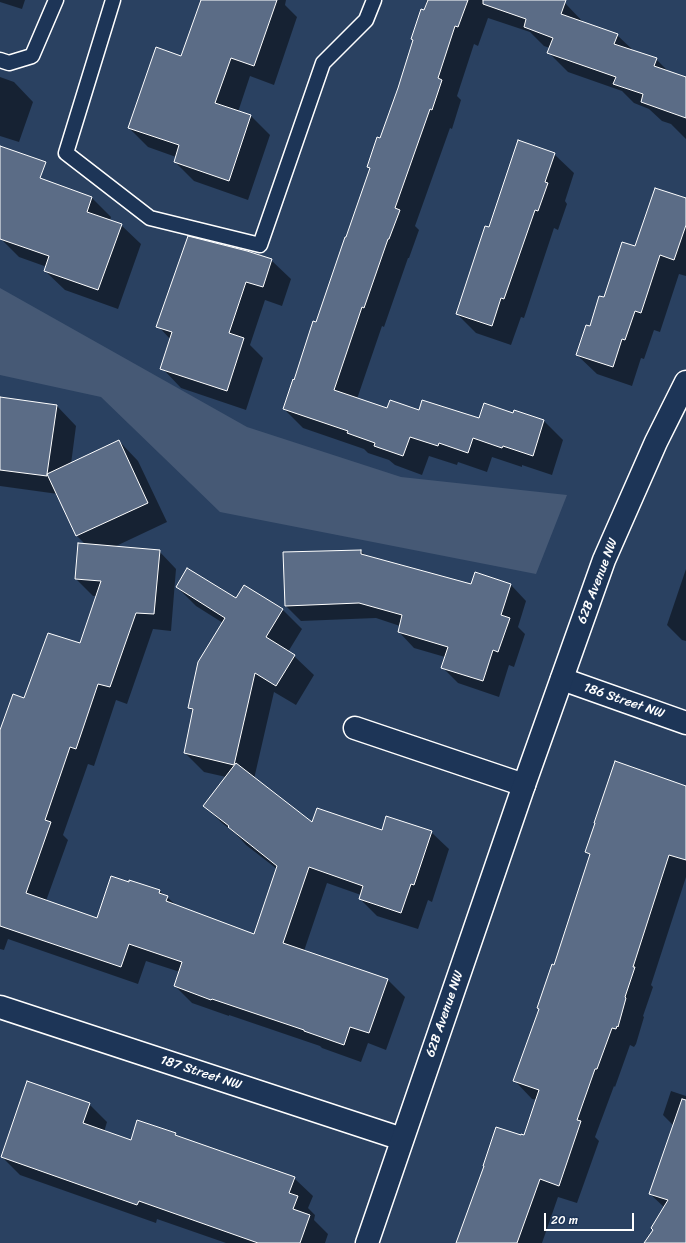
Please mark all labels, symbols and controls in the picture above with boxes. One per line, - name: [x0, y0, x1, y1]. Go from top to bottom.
- street label: 62B Avenue NW: [574, 536, 622, 626]
- street label: 186 Street NW: [581, 680, 667, 722]
- street label: 62B Avenue NW: [423, 969, 467, 1059]
- street label: 187 Street NW: [158, 1053, 244, 1093]
- scale bar: [546, 1205, 636, 1231]
- text: 20 m: [551, 1209, 578, 1231]

